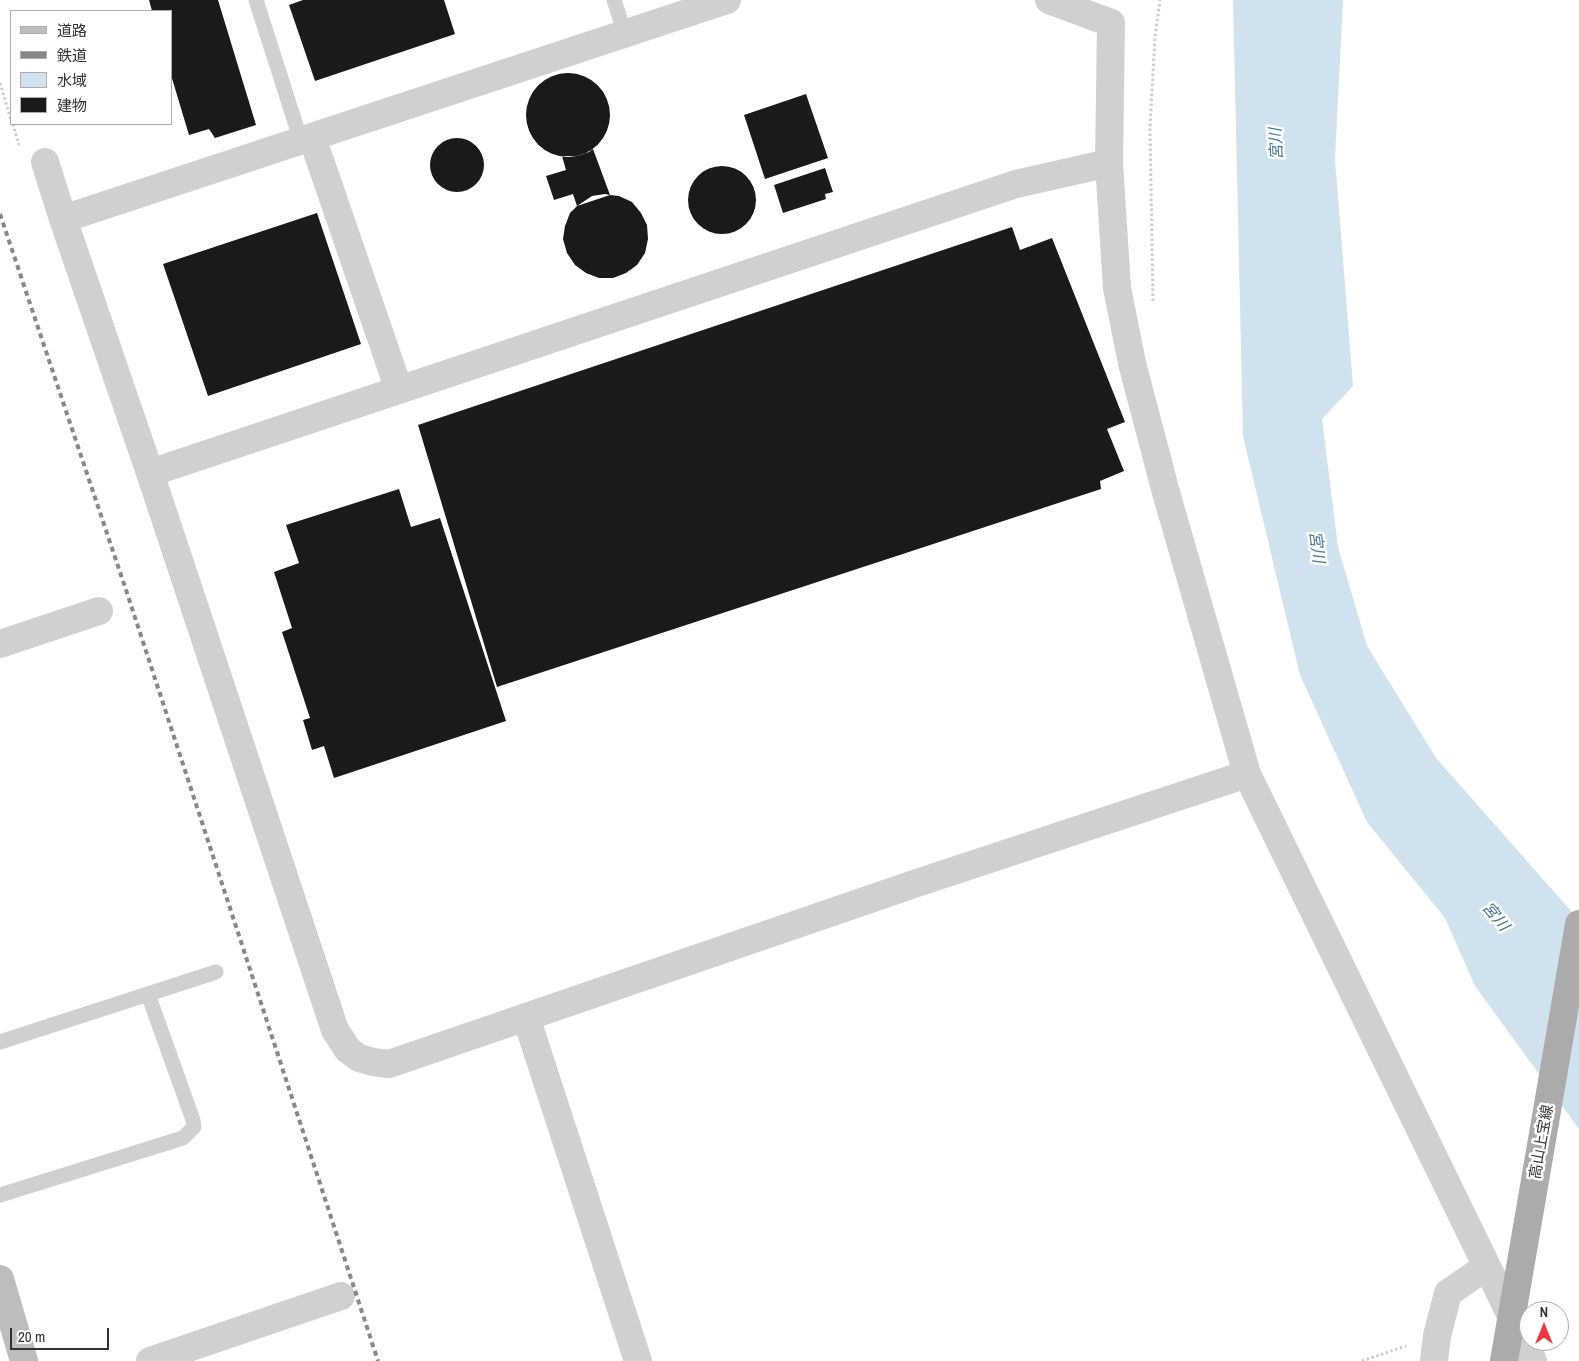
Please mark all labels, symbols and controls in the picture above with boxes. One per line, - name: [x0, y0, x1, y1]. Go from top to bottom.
- legend: [10, 10, 172, 125]
- text: 道路: [57, 20, 87, 41]
- text: 鉄道: [57, 45, 87, 66]
- text: 水域: [57, 70, 87, 91]
- text: 建物: [57, 95, 87, 116]
- water label: 宮川: [1267, 128, 1287, 160]
- water label: 宮川: [1305, 530, 1327, 564]
- water label: 宮川: [1477, 899, 1513, 935]
- street label: 高山上宝線: [1527, 1104, 1557, 1180]
- north arrow: [1519, 1301, 1569, 1351]
- text: N: [1540, 1303, 1548, 1321]
- scale bar: [12, 1318, 111, 1350]
- text: 20 m: [18, 1326, 45, 1347]

